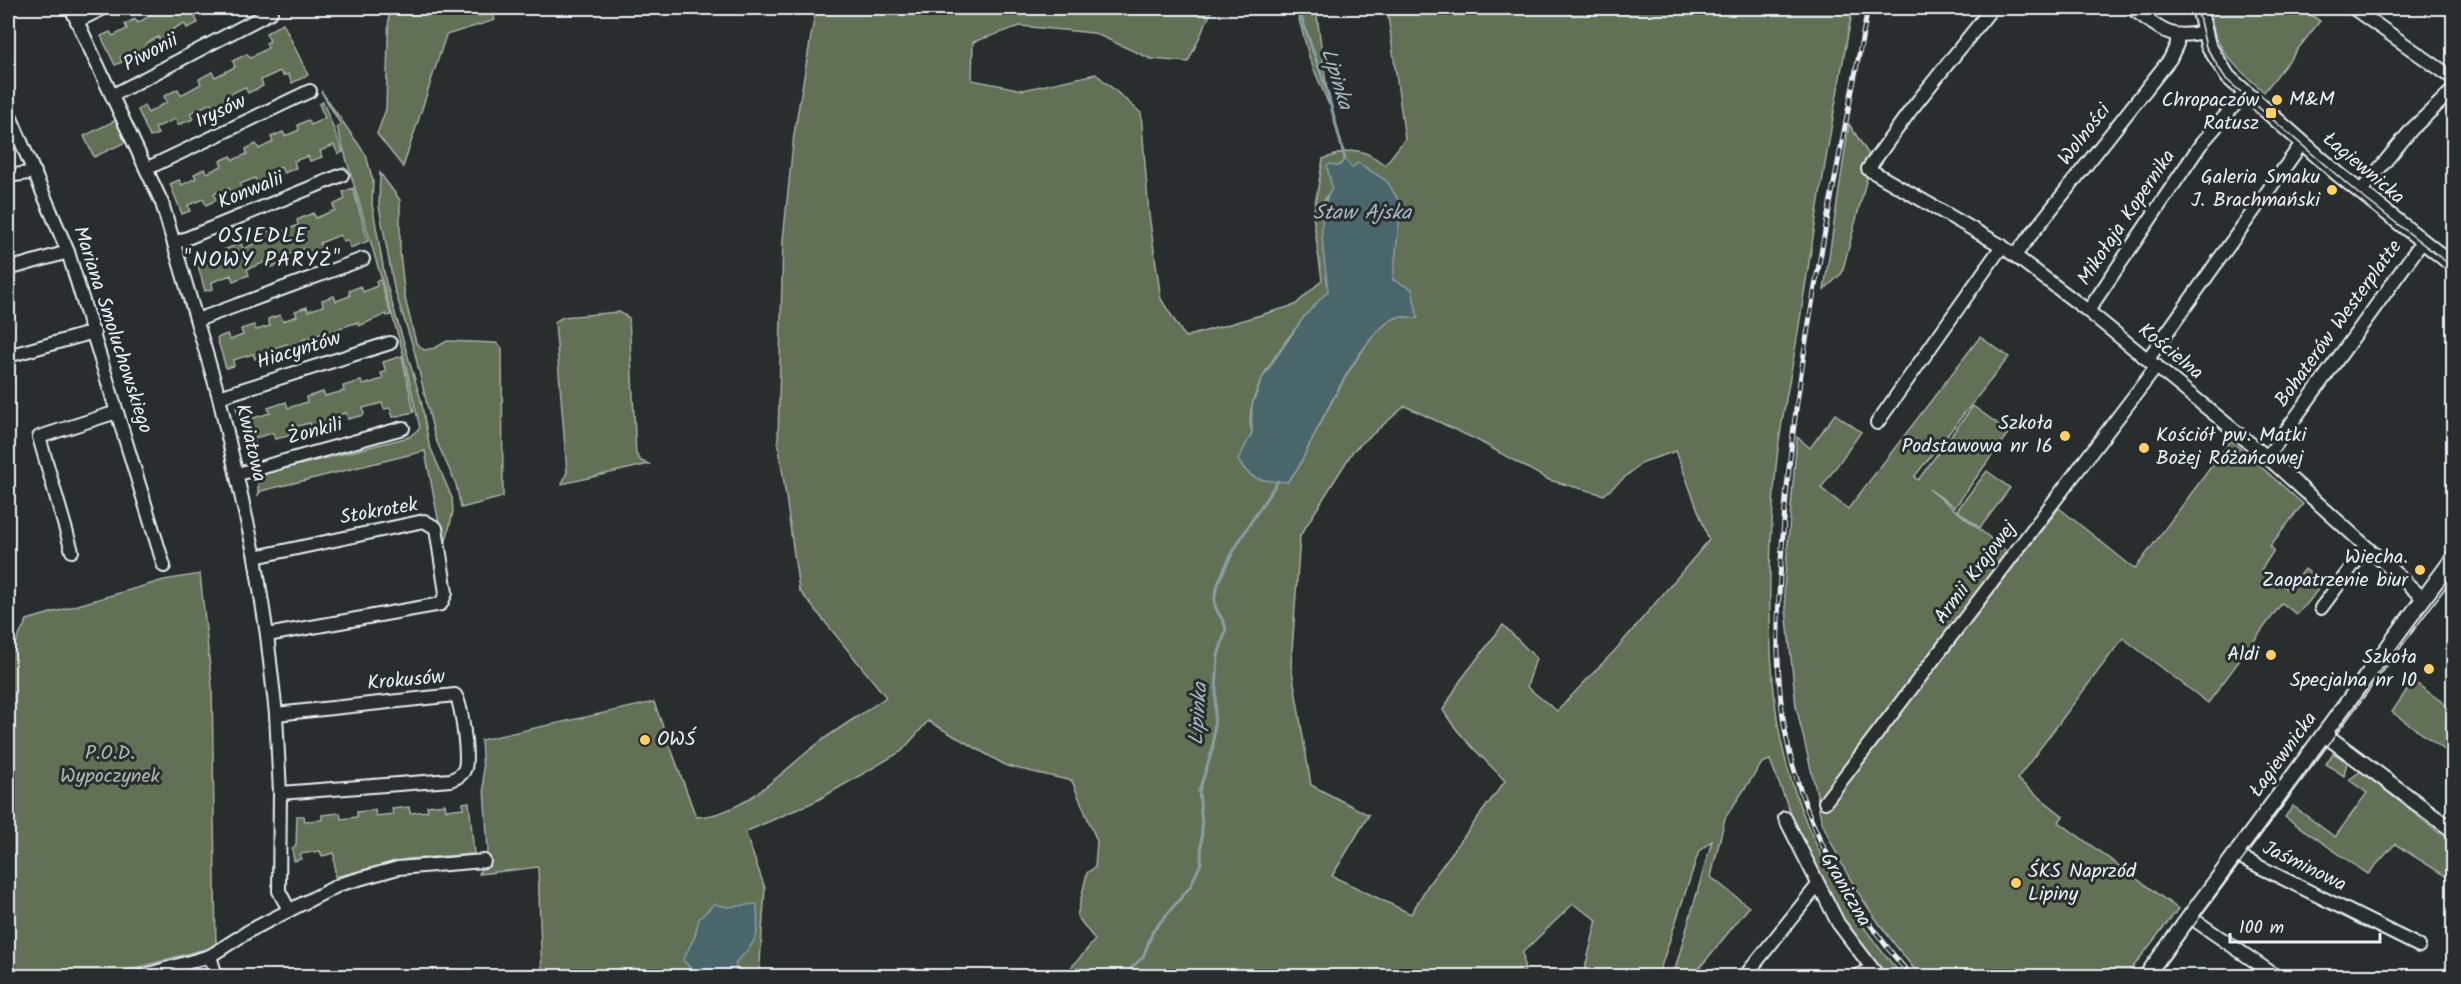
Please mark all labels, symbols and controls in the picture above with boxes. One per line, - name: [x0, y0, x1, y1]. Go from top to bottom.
- street label: Piwonii: [118, 25, 185, 81]
- water label: Lipinka: [1311, 44, 1361, 115]
- place label: M&M: [2289, 84, 2335, 116]
- place label: Chropaczów Ratusz: [2161, 85, 2260, 140]
- street label: Irysów: [190, 86, 252, 138]
- marker: M&M: [2270, 93, 2284, 107]
- street label: Wolności: [2050, 96, 2120, 173]
- marker: Chropaczów Ratusz: [2264, 106, 2278, 120]
- street label: Łagiewnicka: [2315, 125, 2411, 213]
- street label: Mikołaja Kopernika: [2069, 143, 2185, 293]
- place label: Galeria Smaku J. Brachmański: [2191, 162, 2321, 217]
- street label: Konwalii: [213, 163, 290, 219]
- marker: Galeria Smaku J. Brachmański: [2325, 183, 2339, 197]
- water label: Staw Ajska: [1313, 197, 1412, 230]
- district label: OSIEDLE "NOWY PARYŻ": [184, 220, 342, 277]
- street label: Mariana Smoluchowskiego: [63, 222, 161, 438]
- street label: Bohaterów Westerplatte: [2267, 233, 2411, 415]
- street label: Kościelna: [2130, 315, 2210, 389]
- street label: Hiacyntów: [253, 323, 346, 379]
- street label: Kwiatowa: [226, 401, 274, 485]
- place label: Szkoła Podstawowa nr 16: [1901, 408, 2053, 463]
- street label: Żonkili: [284, 409, 347, 455]
- place label: Kościół pw. Matki Bożej Różańcowej: [2156, 420, 2307, 475]
- marker: Szkoła Podstawowa nr 16: [2058, 429, 2072, 443]
- marker: Kościół pw. Matki Bożej Różańcowej: [2137, 441, 2151, 455]
- street label: Stokrotek: [338, 489, 421, 535]
- street label: Armii Krajowej: [1927, 514, 2026, 631]
- place label: Wiecha. Zaopatrzenie biur: [2262, 542, 2409, 597]
- marker: Wiecha. Zaopatrzenie biur: [2413, 563, 2427, 577]
- place label: Aldi: [2227, 639, 2260, 671]
- place label: Szkoła Specjalna nr 10: [2290, 642, 2417, 697]
- marker: Aldi: [2264, 648, 2278, 662]
- street label: Krokusów: [366, 662, 447, 700]
- marker: Szkoła Specjalna nr 10: [2422, 662, 2436, 676]
- water label: Lipinka: [1180, 681, 1218, 746]
- street label: Łagiewnicka: [2242, 705, 2326, 805]
- place label: OWŚ: [657, 724, 697, 756]
- marker: OWŚ: [638, 733, 652, 747]
- park label: P.O.D. Wypoczynek: [60, 738, 160, 793]
- street label: Jaśminowa: [2256, 833, 2352, 901]
- street label: Graniczna: [1811, 847, 1879, 933]
- place label: ŚKS Naprzód Lipiny: [2028, 856, 2137, 911]
- marker: ŚKS Naprzód Lipiny: [2009, 876, 2023, 890]
- scale bar: [2230, 906, 2380, 944]
- text: 100 m: [2239, 914, 2284, 943]

